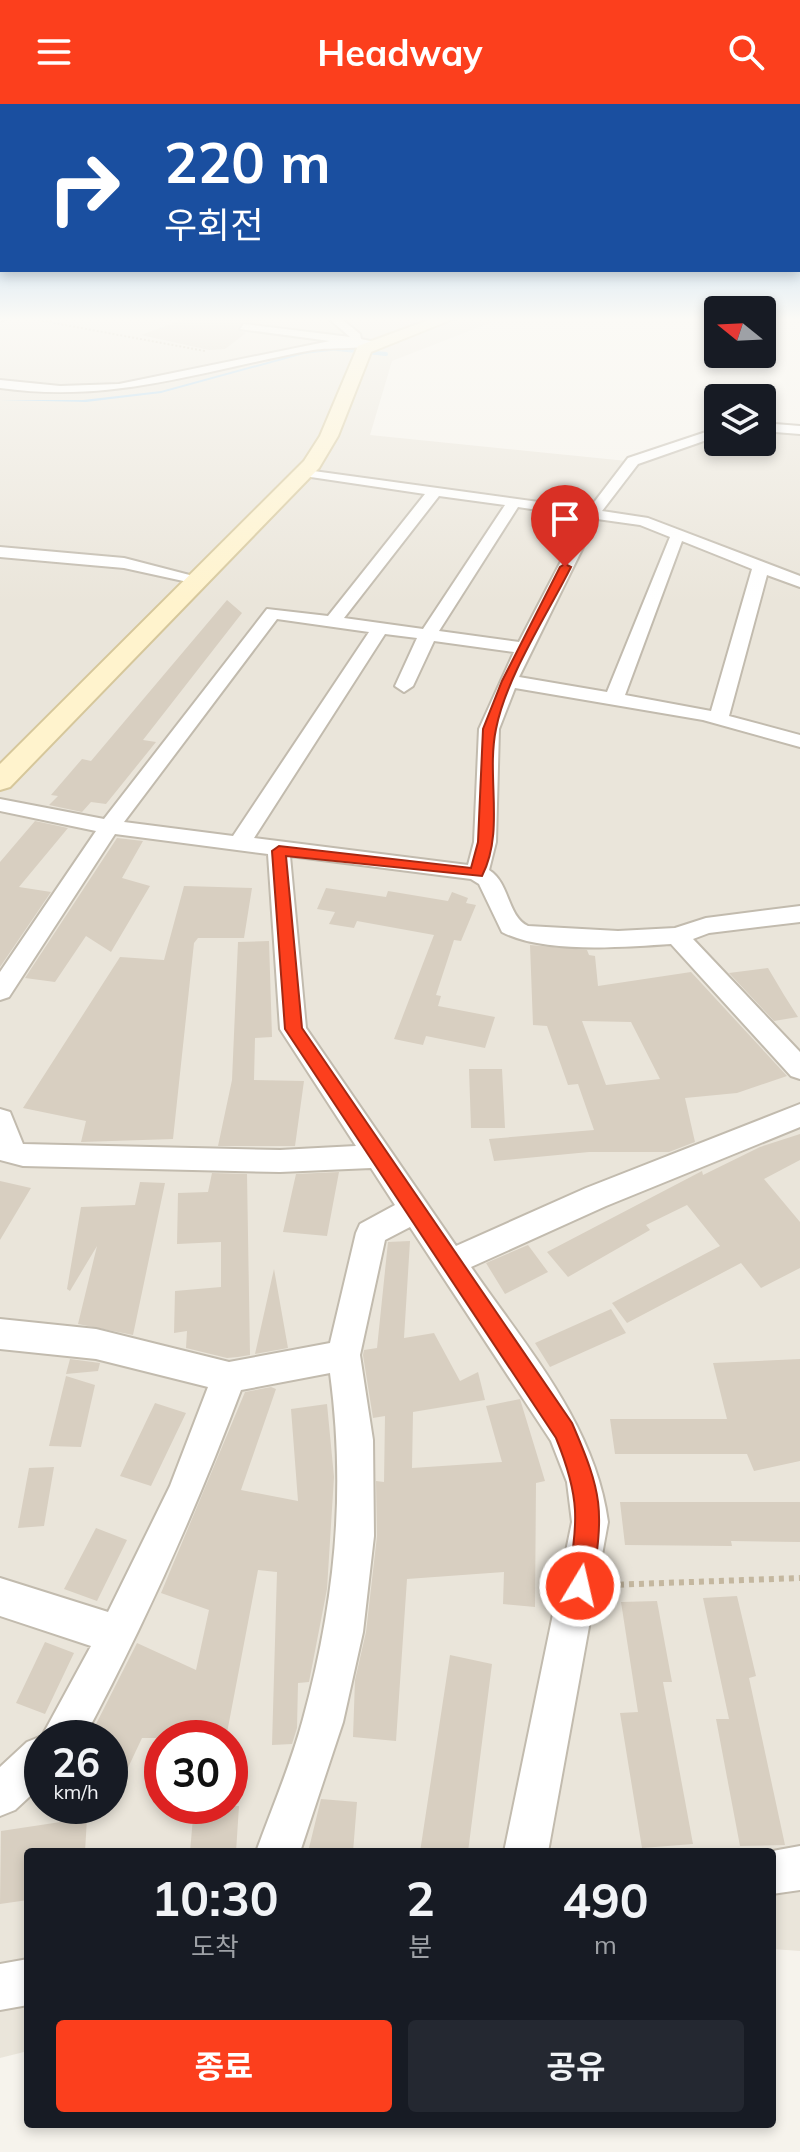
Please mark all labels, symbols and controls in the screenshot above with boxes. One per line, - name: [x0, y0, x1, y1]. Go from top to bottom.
- icon: menu: [32, 30, 76, 74]
- text: Headway: [317, 30, 483, 75]
- icon: search: [724, 30, 768, 74]
- text: 220 m: [164, 127, 331, 197]
- icon: right: [32, 136, 136, 240]
- text: 우회전: [164, 202, 263, 247]
- north arrow: [704, 296, 776, 368]
- map controls: [704, 296, 776, 456]
- button: layers: [704, 384, 776, 456]
- pin: [531, 485, 599, 567]
- icon: arrive: [543, 497, 587, 541]
- position arrow: [538, 1544, 622, 1628]
- speed limit sign: 30: [144, 1720, 248, 1824]
- text: 26: [52, 1737, 100, 1787]
- text: km/h: [53, 1779, 99, 1804]
- text: 10:30: [151, 1868, 279, 1928]
- text: 2: [406, 1868, 435, 1928]
- text: 490: [562, 1870, 649, 1930]
- text: m: [594, 1928, 617, 1961]
- text: 도착: [191, 1930, 239, 1963]
- text: 분: [408, 1930, 432, 1963]
- button: 종료: [56, 2020, 392, 2112]
- button: 공유: [408, 2020, 744, 2112]

